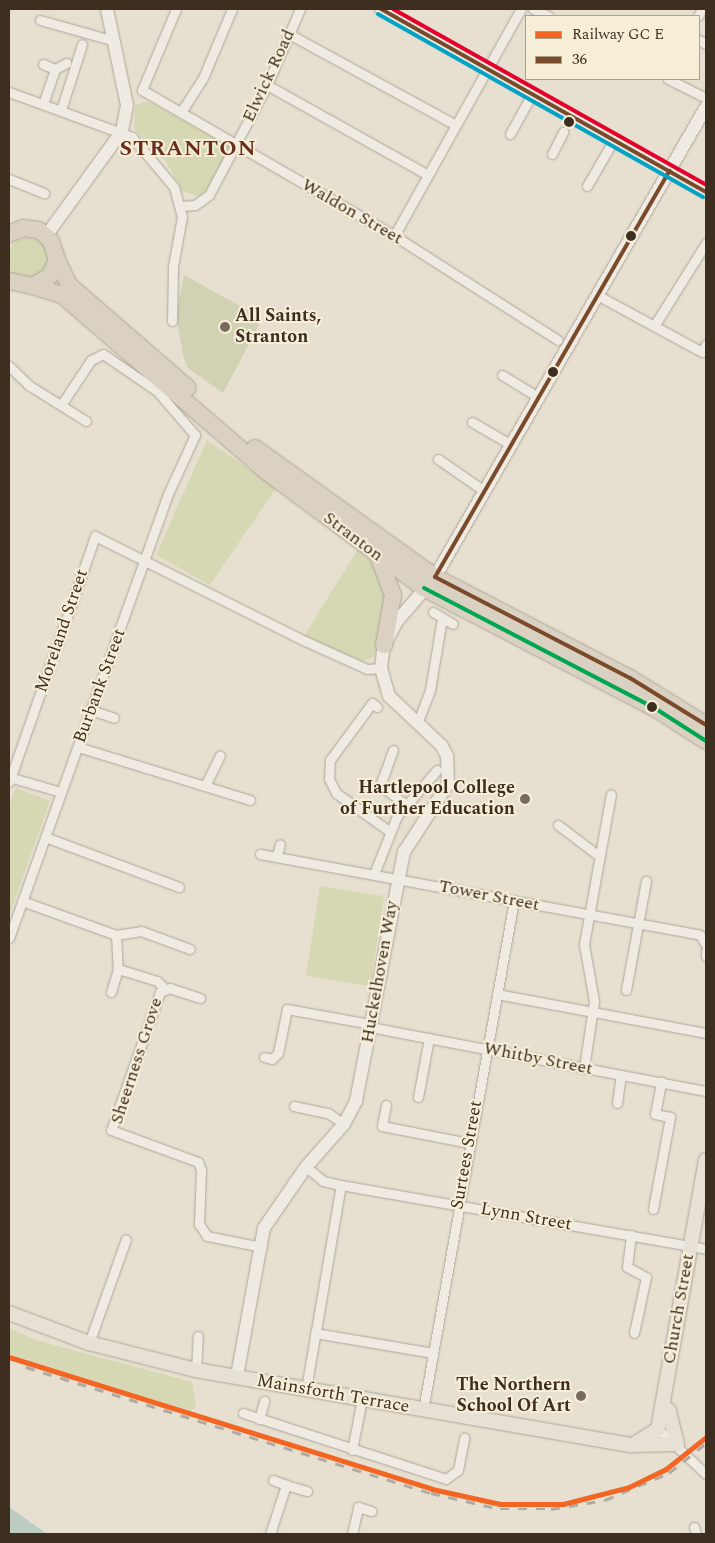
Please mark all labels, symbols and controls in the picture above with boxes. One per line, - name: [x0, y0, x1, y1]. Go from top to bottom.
- legend: [525, 15, 700, 80]
- text: Railway GC E: [572, 23, 664, 46]
- street label: Elwick Road: [238, 26, 300, 126]
- text: 36: [572, 48, 587, 71]
- unlabelled marker: [564, 117, 574, 127]
- district label: STRANTON: [118, 136, 258, 162]
- street label: Waldon Street: [298, 174, 406, 250]
- unlabelled marker: [626, 231, 636, 241]
- place label: All Saints, Stranton: [235, 306, 321, 348]
- marker: All Saints, Stranton: [219, 321, 231, 333]
- unlabelled marker: [548, 367, 558, 377]
- street label: Stranton: [319, 507, 387, 567]
- street label: Moreland Street: [31, 566, 93, 696]
- street label: Burbank Street: [69, 626, 131, 746]
- unlabelled marker: [647, 702, 657, 712]
- place label: Hartlepool College of Further Education: [340, 778, 515, 821]
- marker: Hartlepool College of Further Education: [519, 793, 531, 805]
- street label: Tower Street: [437, 876, 541, 916]
- street label: Huckelhoven Way: [357, 899, 403, 1045]
- street label: Sheerness Grove: [106, 995, 168, 1127]
- street label: Whitby Street: [482, 1038, 594, 1080]
- street label: Surtees Street: [447, 1099, 487, 1211]
- street label: Lynn Street: [479, 1198, 573, 1236]
- street label: Church Street: [659, 1252, 699, 1366]
- street label: Mainsforth Terrace: [255, 1370, 411, 1418]
- place label: The Northern School Of Art: [456, 1375, 571, 1418]
- marker: The Northern School Of Art: [575, 1390, 587, 1402]

